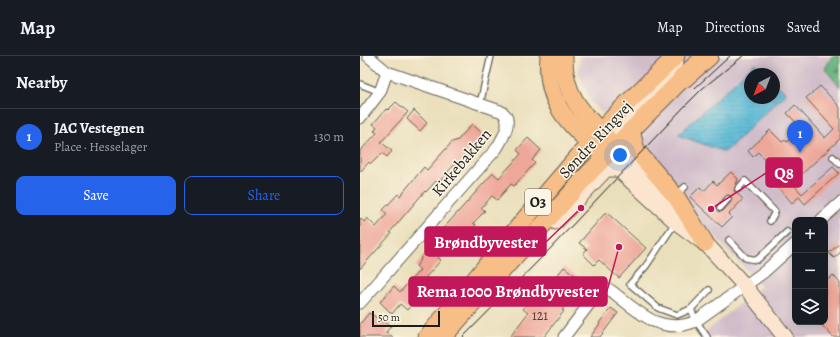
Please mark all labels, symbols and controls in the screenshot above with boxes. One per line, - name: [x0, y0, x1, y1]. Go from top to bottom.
- text: Map: [20, 15, 55, 41]
- text: Map: [657, 18, 683, 37]
- text: Directions: [705, 18, 765, 37]
- text: Saved: [787, 18, 820, 37]
- north arrow: [744, 68, 780, 104]
- text: Nearby: [16, 71, 67, 94]
- street label: Søndre Ringvej: [554, 96, 637, 183]
- text: JAC Vestegnen: [54, 118, 144, 138]
- pin: 1: [787, 120, 813, 153]
- street label: Kirkebakken: [427, 124, 497, 201]
- text: 1: [27, 128, 31, 145]
- text: 130 m: [314, 128, 344, 145]
- text: Place · Hesselager: [54, 138, 147, 155]
- your location: [610, 145, 630, 165]
- callout: Q8: [766, 158, 802, 187]
- text: Q8: [774, 162, 794, 185]
- button: Save: [16, 176, 176, 215]
- button: Share: [184, 176, 344, 215]
- road number: O3: [525, 189, 551, 215]
- map controls: [792, 217, 828, 325]
- button: +: [792, 217, 828, 253]
- callout: Brøndbyvester: [425, 227, 546, 256]
- text: Brøndbyvester: [434, 231, 538, 254]
- button: −: [792, 253, 828, 289]
- callout: Rema 1000 Brøndbyvester: [409, 277, 607, 306]
- text: Rema 1000 Brøndbyvester: [417, 280, 599, 303]
- button: layers: [792, 289, 828, 325]
- house number: 121: [532, 306, 548, 325]
- scale bar: [372, 309, 440, 328]
- text: 50 m: [378, 310, 400, 325]

